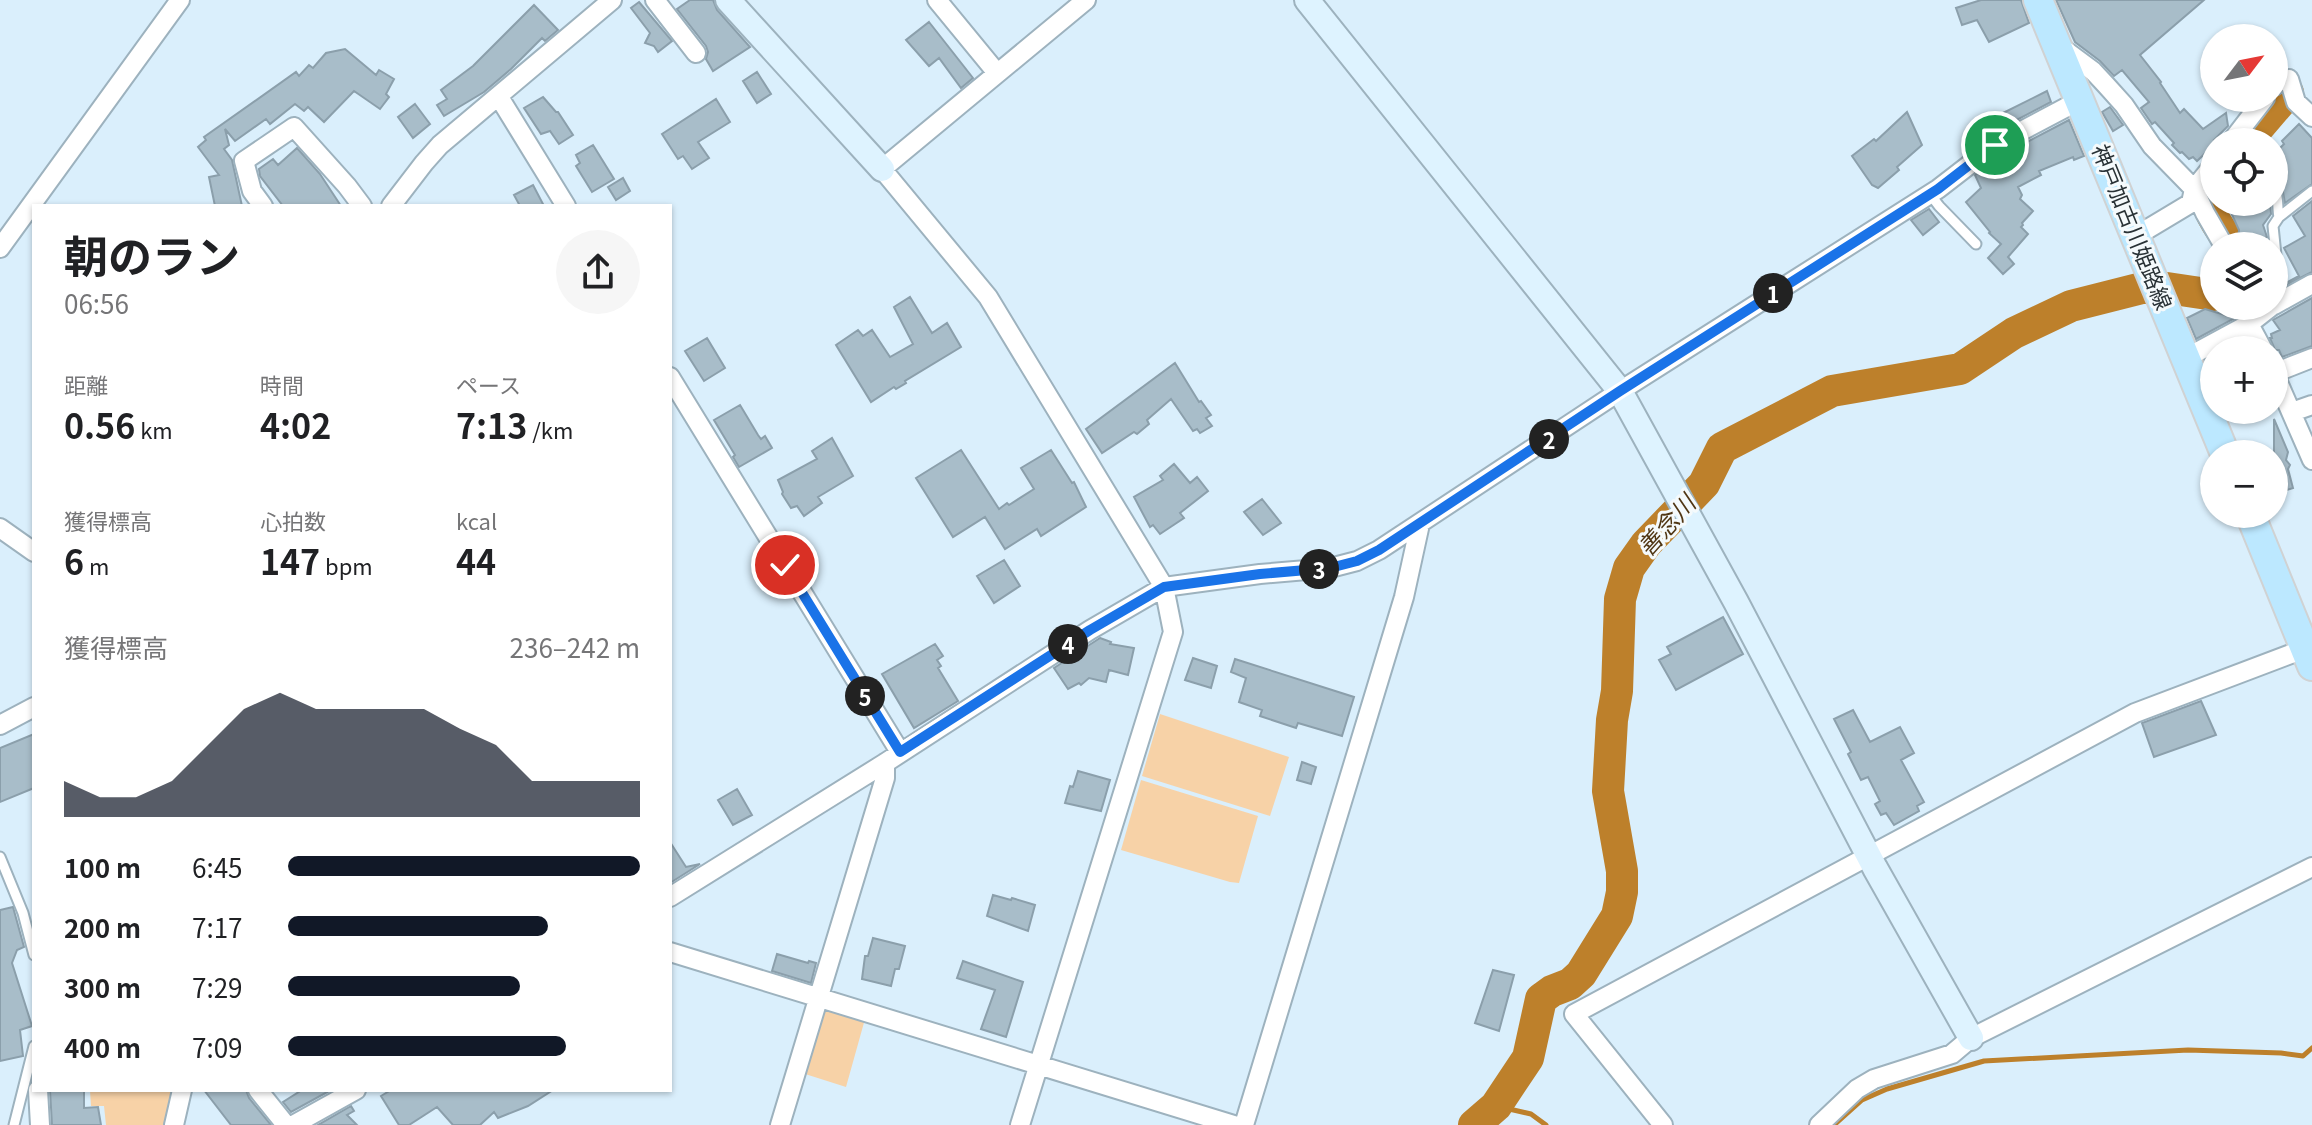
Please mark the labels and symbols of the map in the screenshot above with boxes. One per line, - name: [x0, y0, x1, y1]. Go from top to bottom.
- north arrow: [2200, 24, 2288, 112]
- pin: [1961, 111, 2029, 179]
- street label: 神戸加古川姫路線: [2086, 139, 2182, 314]
- pin: 1: [1753, 273, 1793, 313]
- pin: 2: [1529, 419, 1569, 459]
- water label: 善念川: [1628, 484, 1704, 563]
- pin: [751, 531, 819, 599]
- pin: 3: [1299, 549, 1339, 589]
- pin: 4: [1048, 624, 1088, 664]
- pin: 5: [845, 676, 885, 716]

